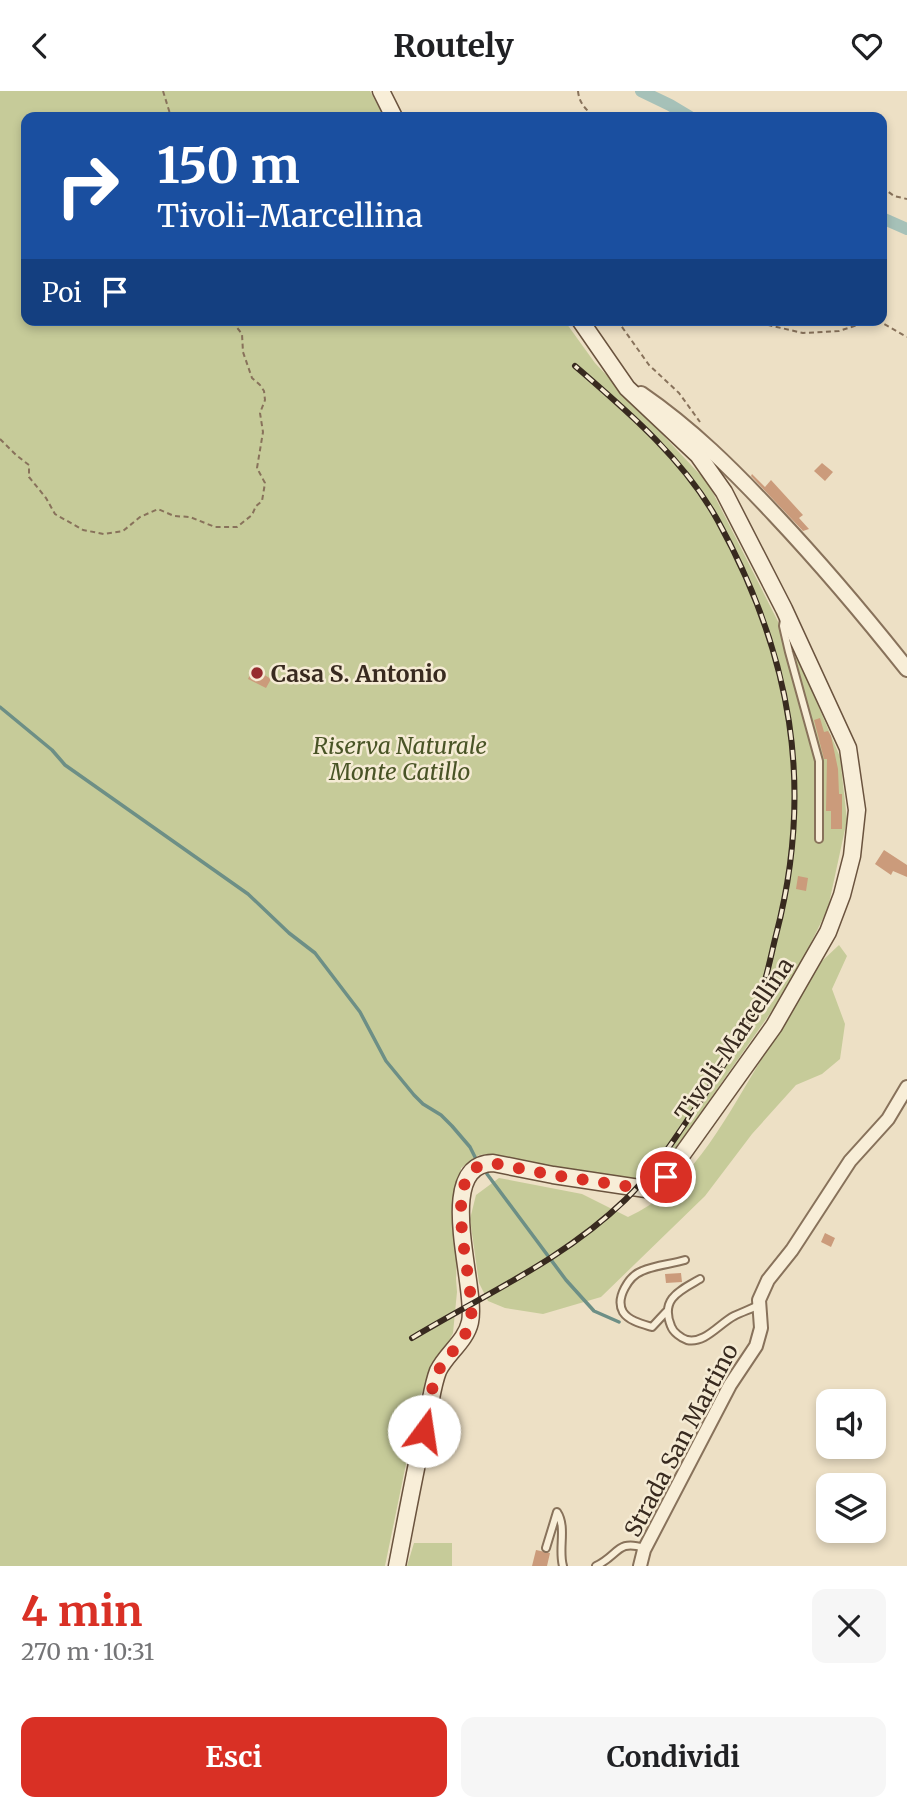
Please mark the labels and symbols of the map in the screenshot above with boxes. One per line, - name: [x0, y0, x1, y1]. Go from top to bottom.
- place label: Casa S. Antonio: [271, 659, 447, 688]
- marker: Casa S. Antonio: [249, 665, 265, 681]
- park label: Riserva Naturale Monte Catillo: [313, 731, 487, 786]
- street label: Tivoli-Marcellina: [669, 952, 799, 1126]
- pin: [636, 1147, 696, 1207]
- street label: Strada San Martino: [618, 1338, 744, 1542]
- position arrow: [387, 1394, 461, 1468]

